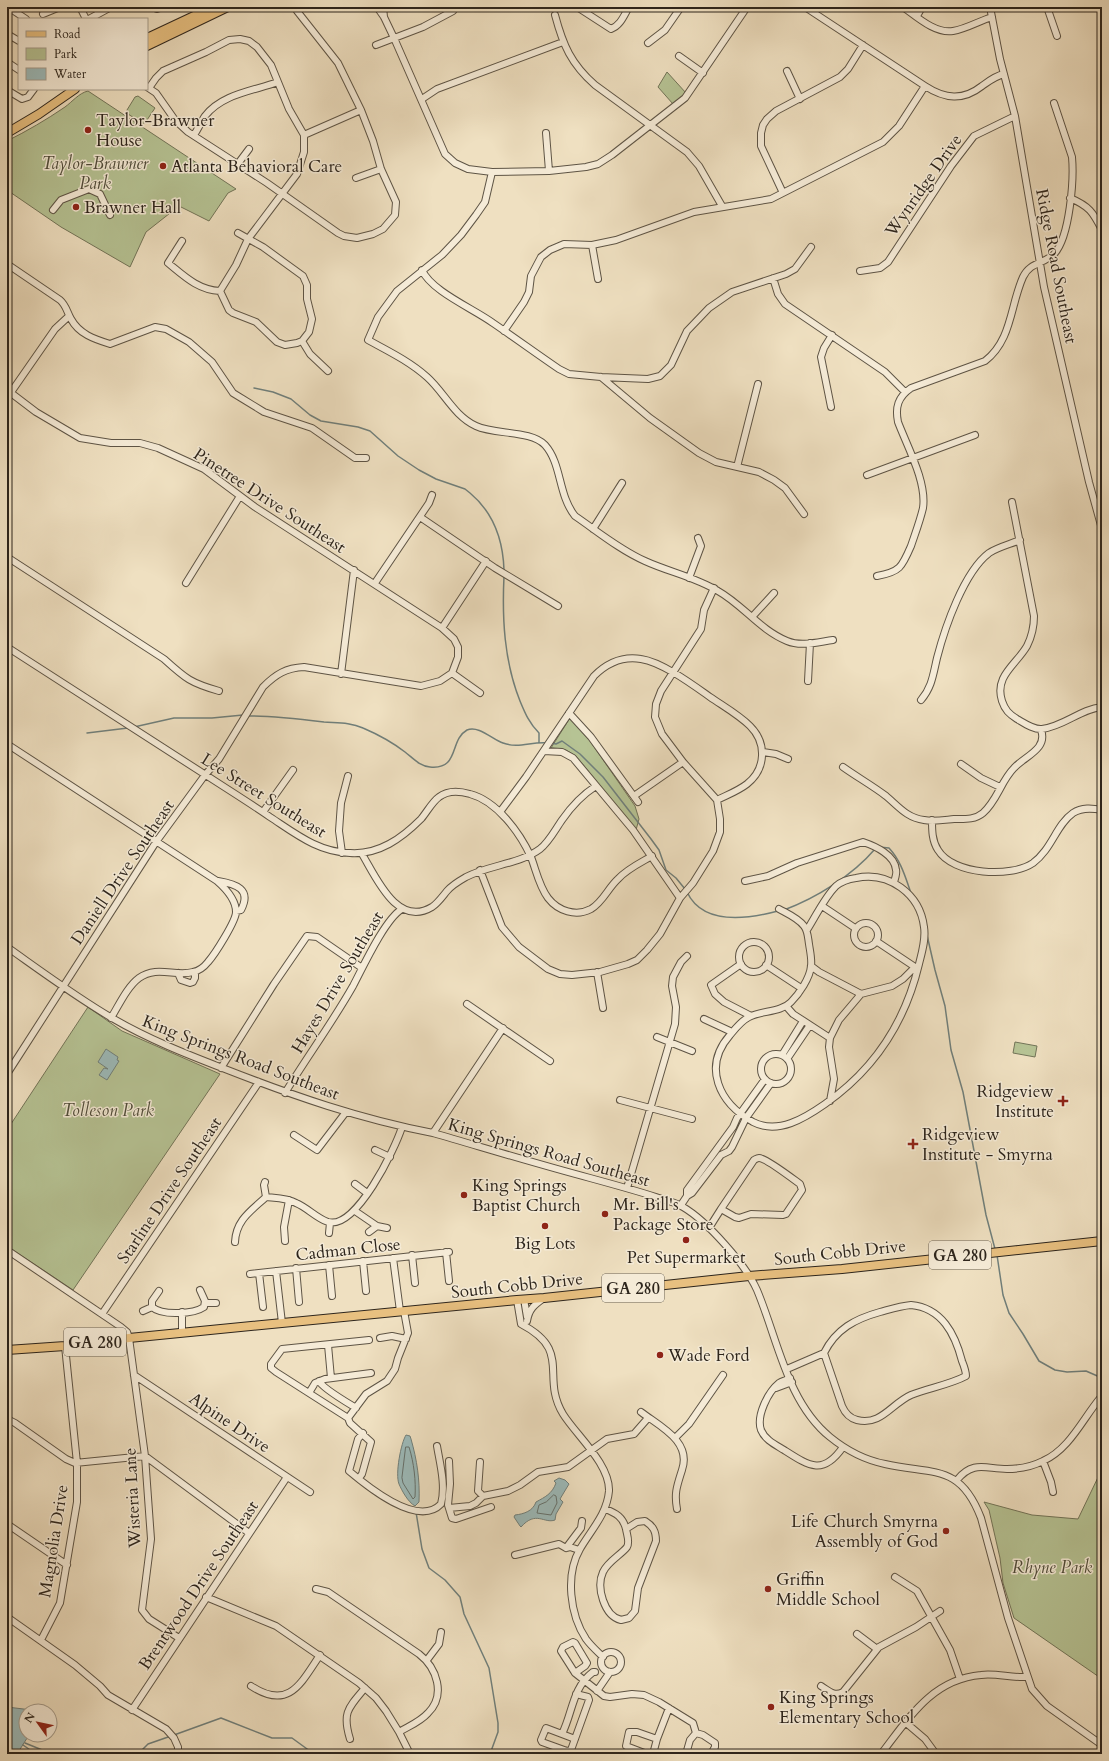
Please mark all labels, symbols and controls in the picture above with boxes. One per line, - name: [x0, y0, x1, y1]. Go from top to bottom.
- legend: [18, 18, 148, 90]
- text: Road: [54, 26, 81, 42]
- text: Park: [54, 46, 78, 62]
- text: Water: [53, 66, 87, 82]
- place label: Taylor-Brawner House: [96, 109, 215, 152]
- marker: Taylor-Brawner House: [83, 125, 93, 135]
- street label: Wynridge Drive: [879, 129, 967, 242]
- park label: Taylor-Brawner Park: [42, 152, 149, 195]
- place label: Atlanta Behavioral Care: [171, 155, 342, 178]
- marker: Atlanta Behavioral Care: [158, 161, 168, 171]
- street label: Ridge Road Southeast: [1030, 187, 1083, 346]
- place label: Brawner Hall: [84, 196, 182, 219]
- marker: Brawner Hall: [71, 202, 81, 212]
- street label: Pinetree Drive Southeast: [189, 442, 351, 559]
- street label: Lee Street Southeast: [197, 748, 331, 844]
- street label: Daniell Drive Southeast: [65, 795, 180, 949]
- street label: Hayes Drive Southeast: [286, 906, 389, 1058]
- street label: King Springs Road Southeast: [139, 1009, 343, 1106]
- place label: Ridgeview Institute: [976, 1080, 1054, 1123]
- marker: Ridgeview Institute: [1057, 1095, 1069, 1107]
- park label: Tolleson Park: [62, 1099, 155, 1122]
- street label: Starline Drive Southeast: [112, 1112, 227, 1268]
- street label: King Springs Road Southeast: [445, 1113, 653, 1193]
- place label: Ridgeview Institute - Smyrna: [922, 1123, 1054, 1166]
- marker: Ridgeview Institute - Smyrna: [907, 1138, 919, 1150]
- place label: King Springs Baptist Church: [472, 1174, 581, 1217]
- marker: King Springs Baptist Church: [459, 1190, 469, 1200]
- place label: Mr. Bill's Package Store: [613, 1193, 713, 1236]
- marker: Mr. Bill's Package Store: [600, 1209, 610, 1219]
- marker: Big Lots: [540, 1221, 550, 1231]
- place label: Big Lots: [515, 1232, 576, 1255]
- street label: Cadman Close: [295, 1233, 402, 1266]
- street label: South Cobb Drive: [773, 1234, 907, 1271]
- marker: Pet Supermarket: [681, 1235, 691, 1245]
- road number: GA 280: [929, 1241, 991, 1269]
- place label: Pet Supermarket: [627, 1246, 746, 1269]
- street label: South Cobb Drive: [450, 1267, 584, 1304]
- road number: GA 280: [602, 1274, 664, 1302]
- road number: GA 280: [64, 1328, 126, 1356]
- place label: Wade Ford: [667, 1344, 750, 1367]
- marker: Wade Ford: [655, 1350, 665, 1360]
- street label: Alpine Drive: [185, 1387, 275, 1458]
- street label: Wisteria Lane: [118, 1447, 147, 1550]
- street label: Magnolia Drive: [33, 1483, 74, 1599]
- street label: Brentwood Drive Southeast: [133, 1496, 264, 1674]
- place label: Life Church Smyrna Assembly of God: [791, 1510, 939, 1553]
- marker: Life Church Smyrna Assembly of God: [941, 1526, 951, 1536]
- park label: Rhyne Park: [1012, 1556, 1093, 1579]
- place label: Griffin Middle School: [776, 1568, 880, 1611]
- marker: Griffin Middle School: [763, 1584, 773, 1594]
- place label: King Springs Elementary School: [779, 1686, 915, 1729]
- marker: King Springs Elementary School: [766, 1702, 776, 1712]
- north arrow: [18, 1703, 58, 1743]
- text: N: [21, 1709, 39, 1726]

